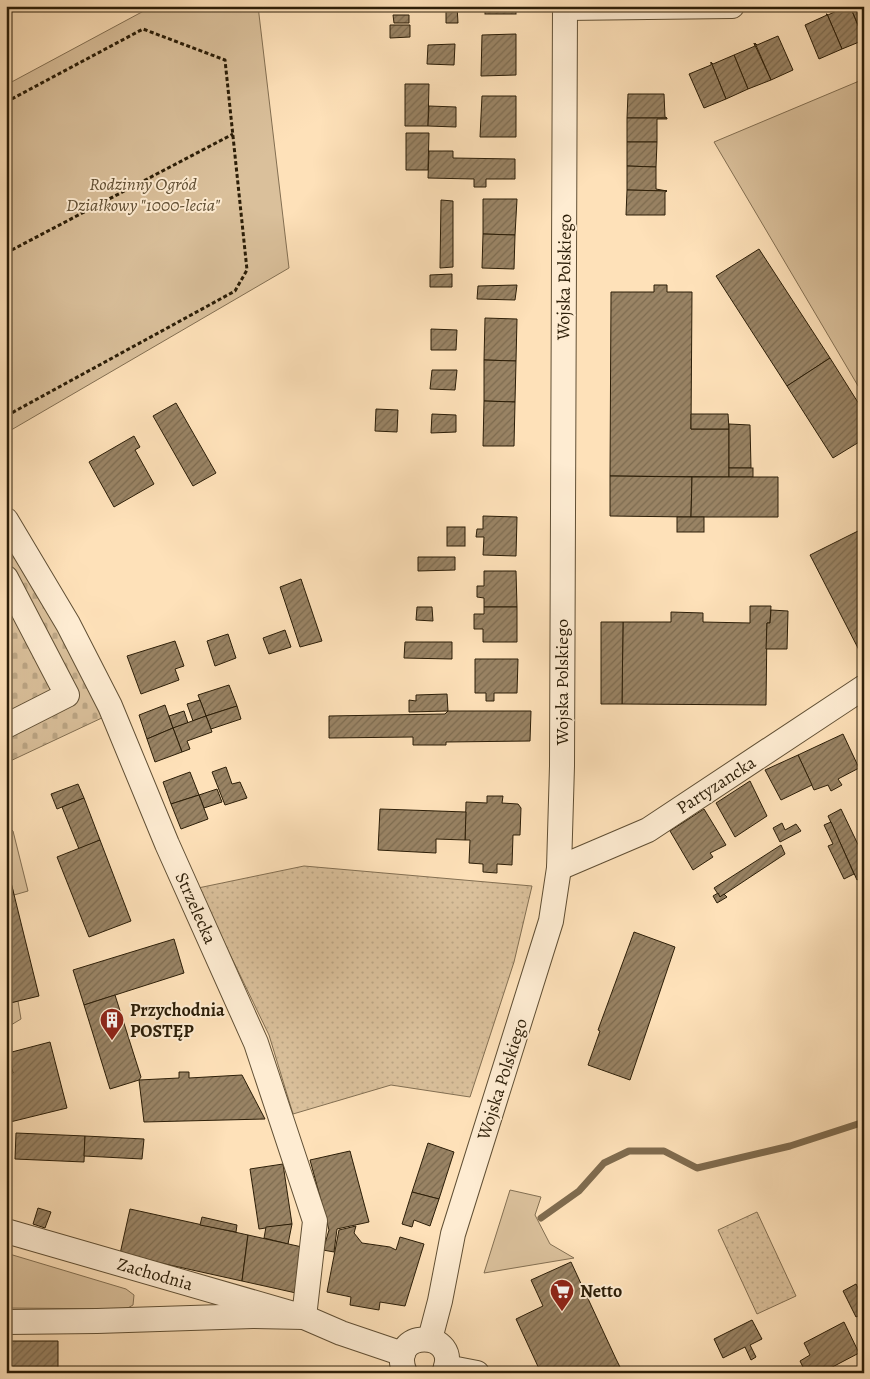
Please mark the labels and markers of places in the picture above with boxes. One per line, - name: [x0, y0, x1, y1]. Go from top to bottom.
- place label: Przychodnia POSTĘP: [130, 998, 225, 1043]
- building icon: Przychodnia POSTĘP: [99, 1007, 125, 1041]
- supermarket icon: Netto: [549, 1278, 575, 1312]
- place label: Netto: [580, 1279, 622, 1303]

